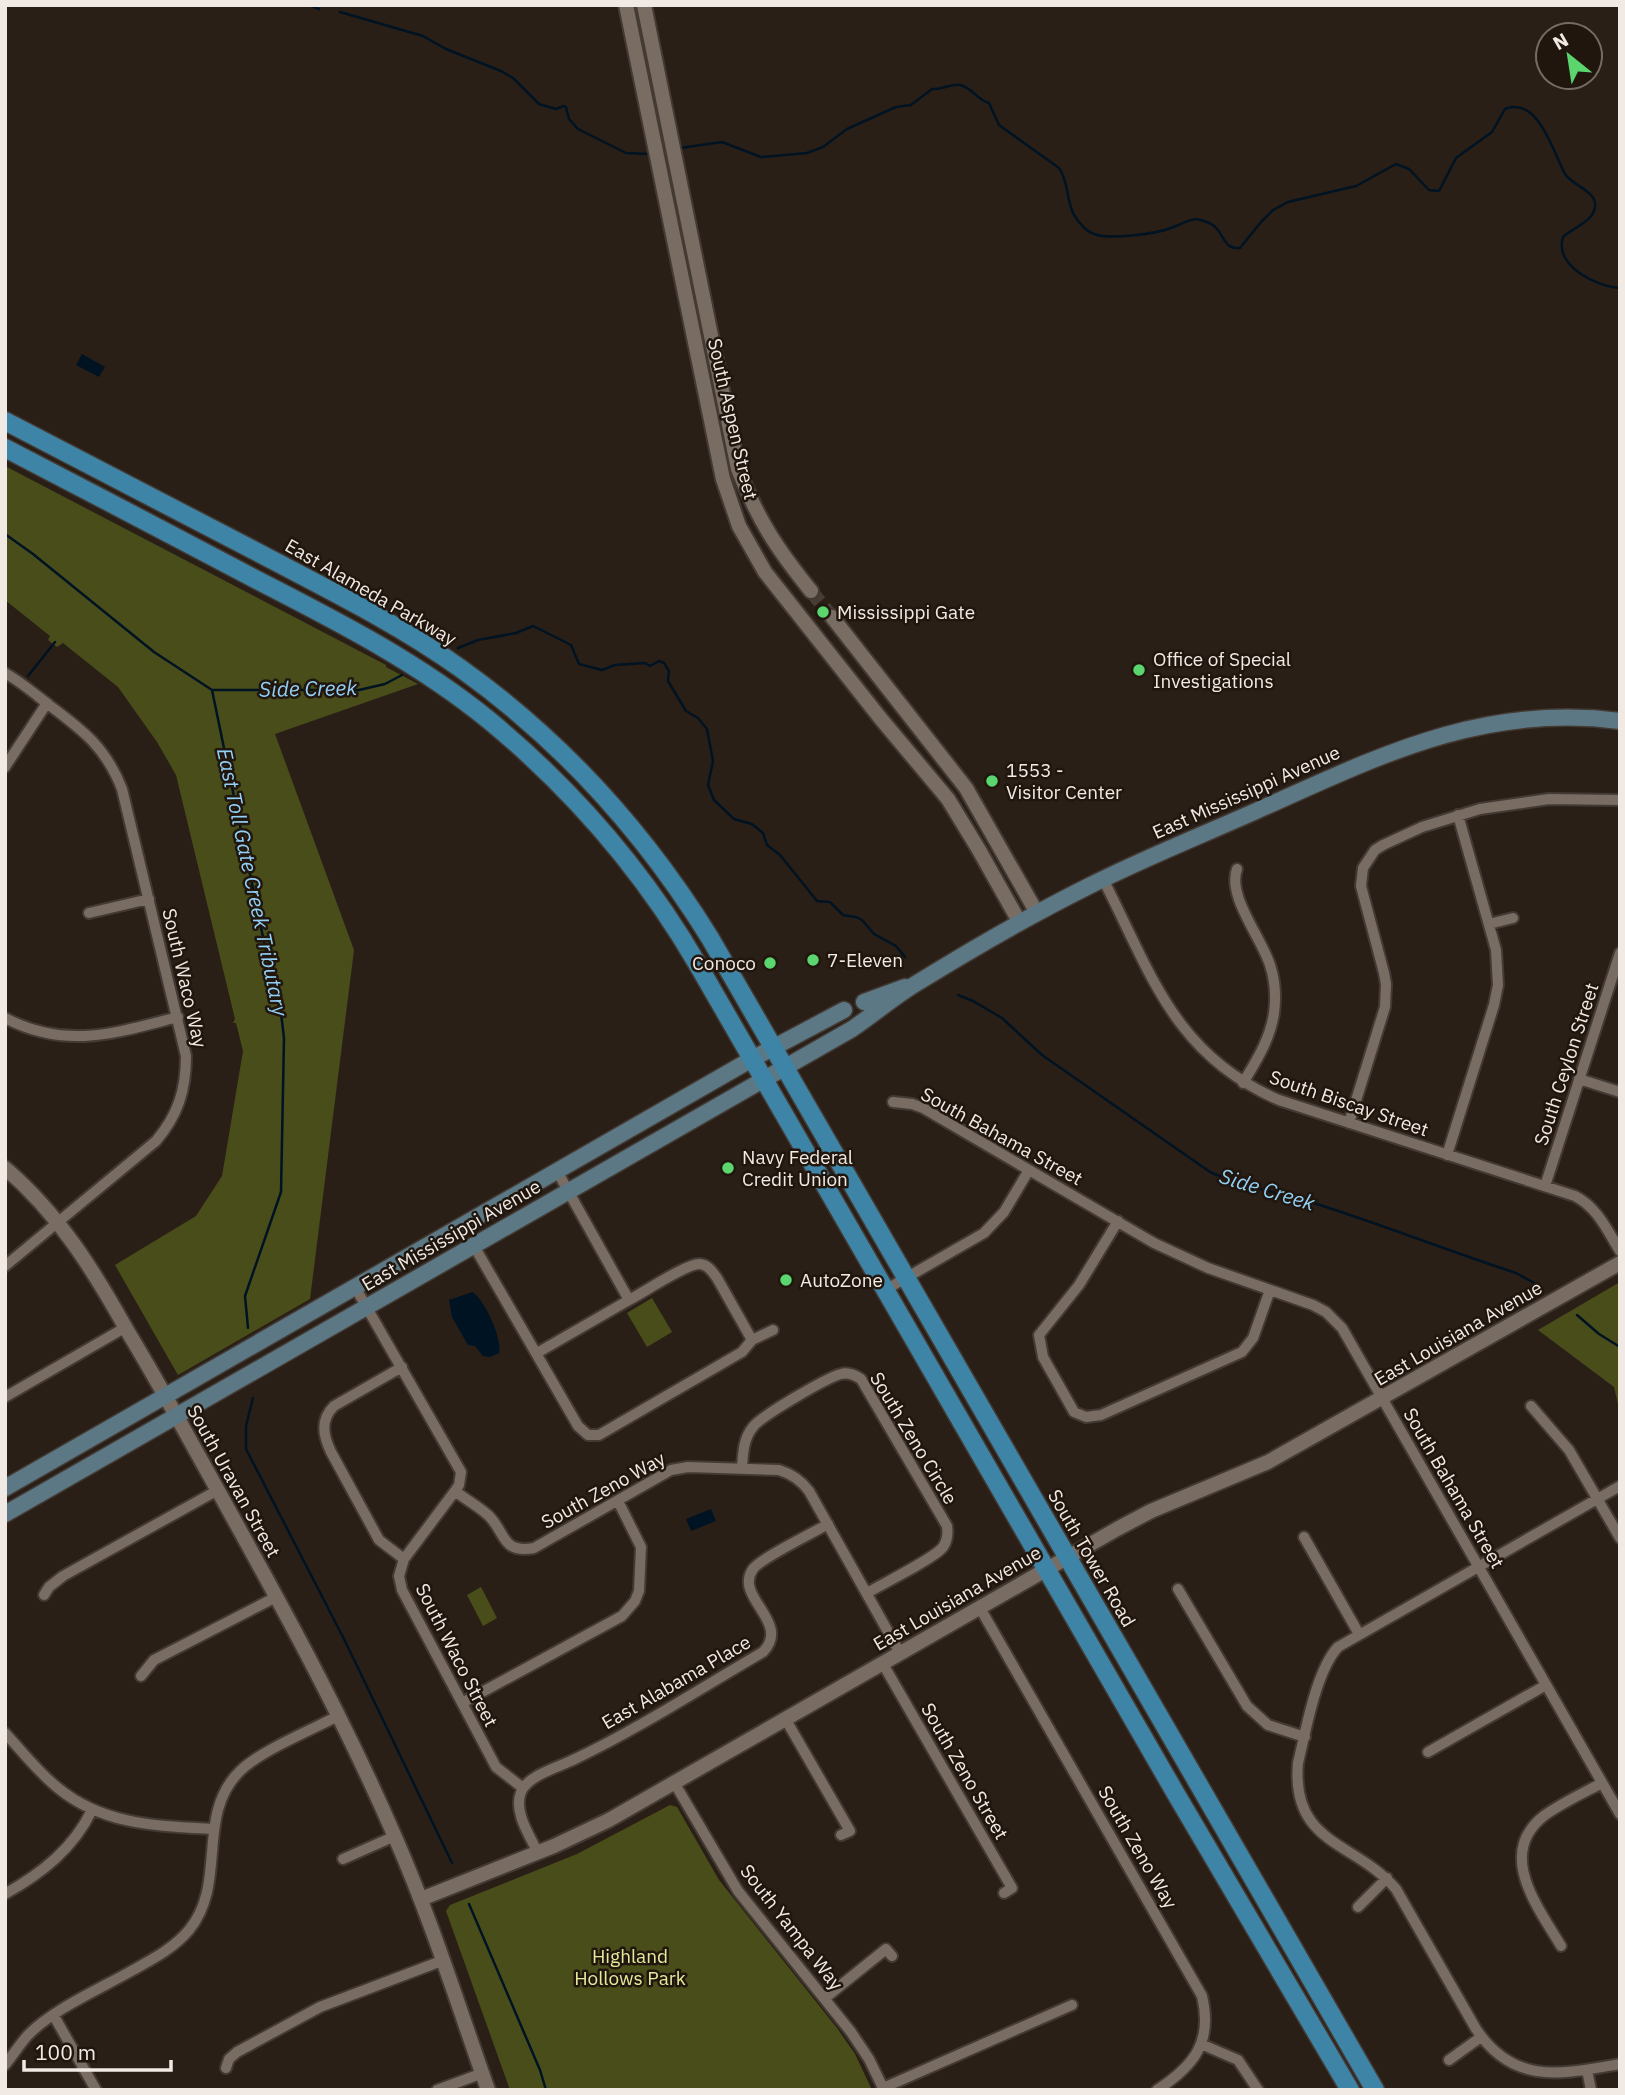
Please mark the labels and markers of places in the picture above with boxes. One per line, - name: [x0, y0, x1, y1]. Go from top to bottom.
- place label: Mississippi Gate: [837, 600, 975, 624]
- marker: Mississippi Gate: [815, 604, 831, 620]
- place label: Office of Special Investigations: [1153, 647, 1291, 693]
- marker: Office of Special Investigations: [1131, 662, 1147, 678]
- place label: 1553 - Visitor Center: [1006, 758, 1122, 804]
- marker: 1553 - Visitor Center: [984, 773, 1000, 789]
- place label: 7-Eleven: [827, 948, 903, 972]
- place label: Conoco: [692, 951, 756, 975]
- marker: 7-Eleven: [805, 952, 821, 968]
- marker: Conoco: [762, 955, 778, 971]
- place label: Navy Federal Credit Union: [742, 1145, 853, 1191]
- marker: Navy Federal Credit Union: [720, 1160, 736, 1176]
- place label: AutoZone: [800, 1268, 883, 1292]
- marker: AutoZone: [778, 1272, 794, 1288]

